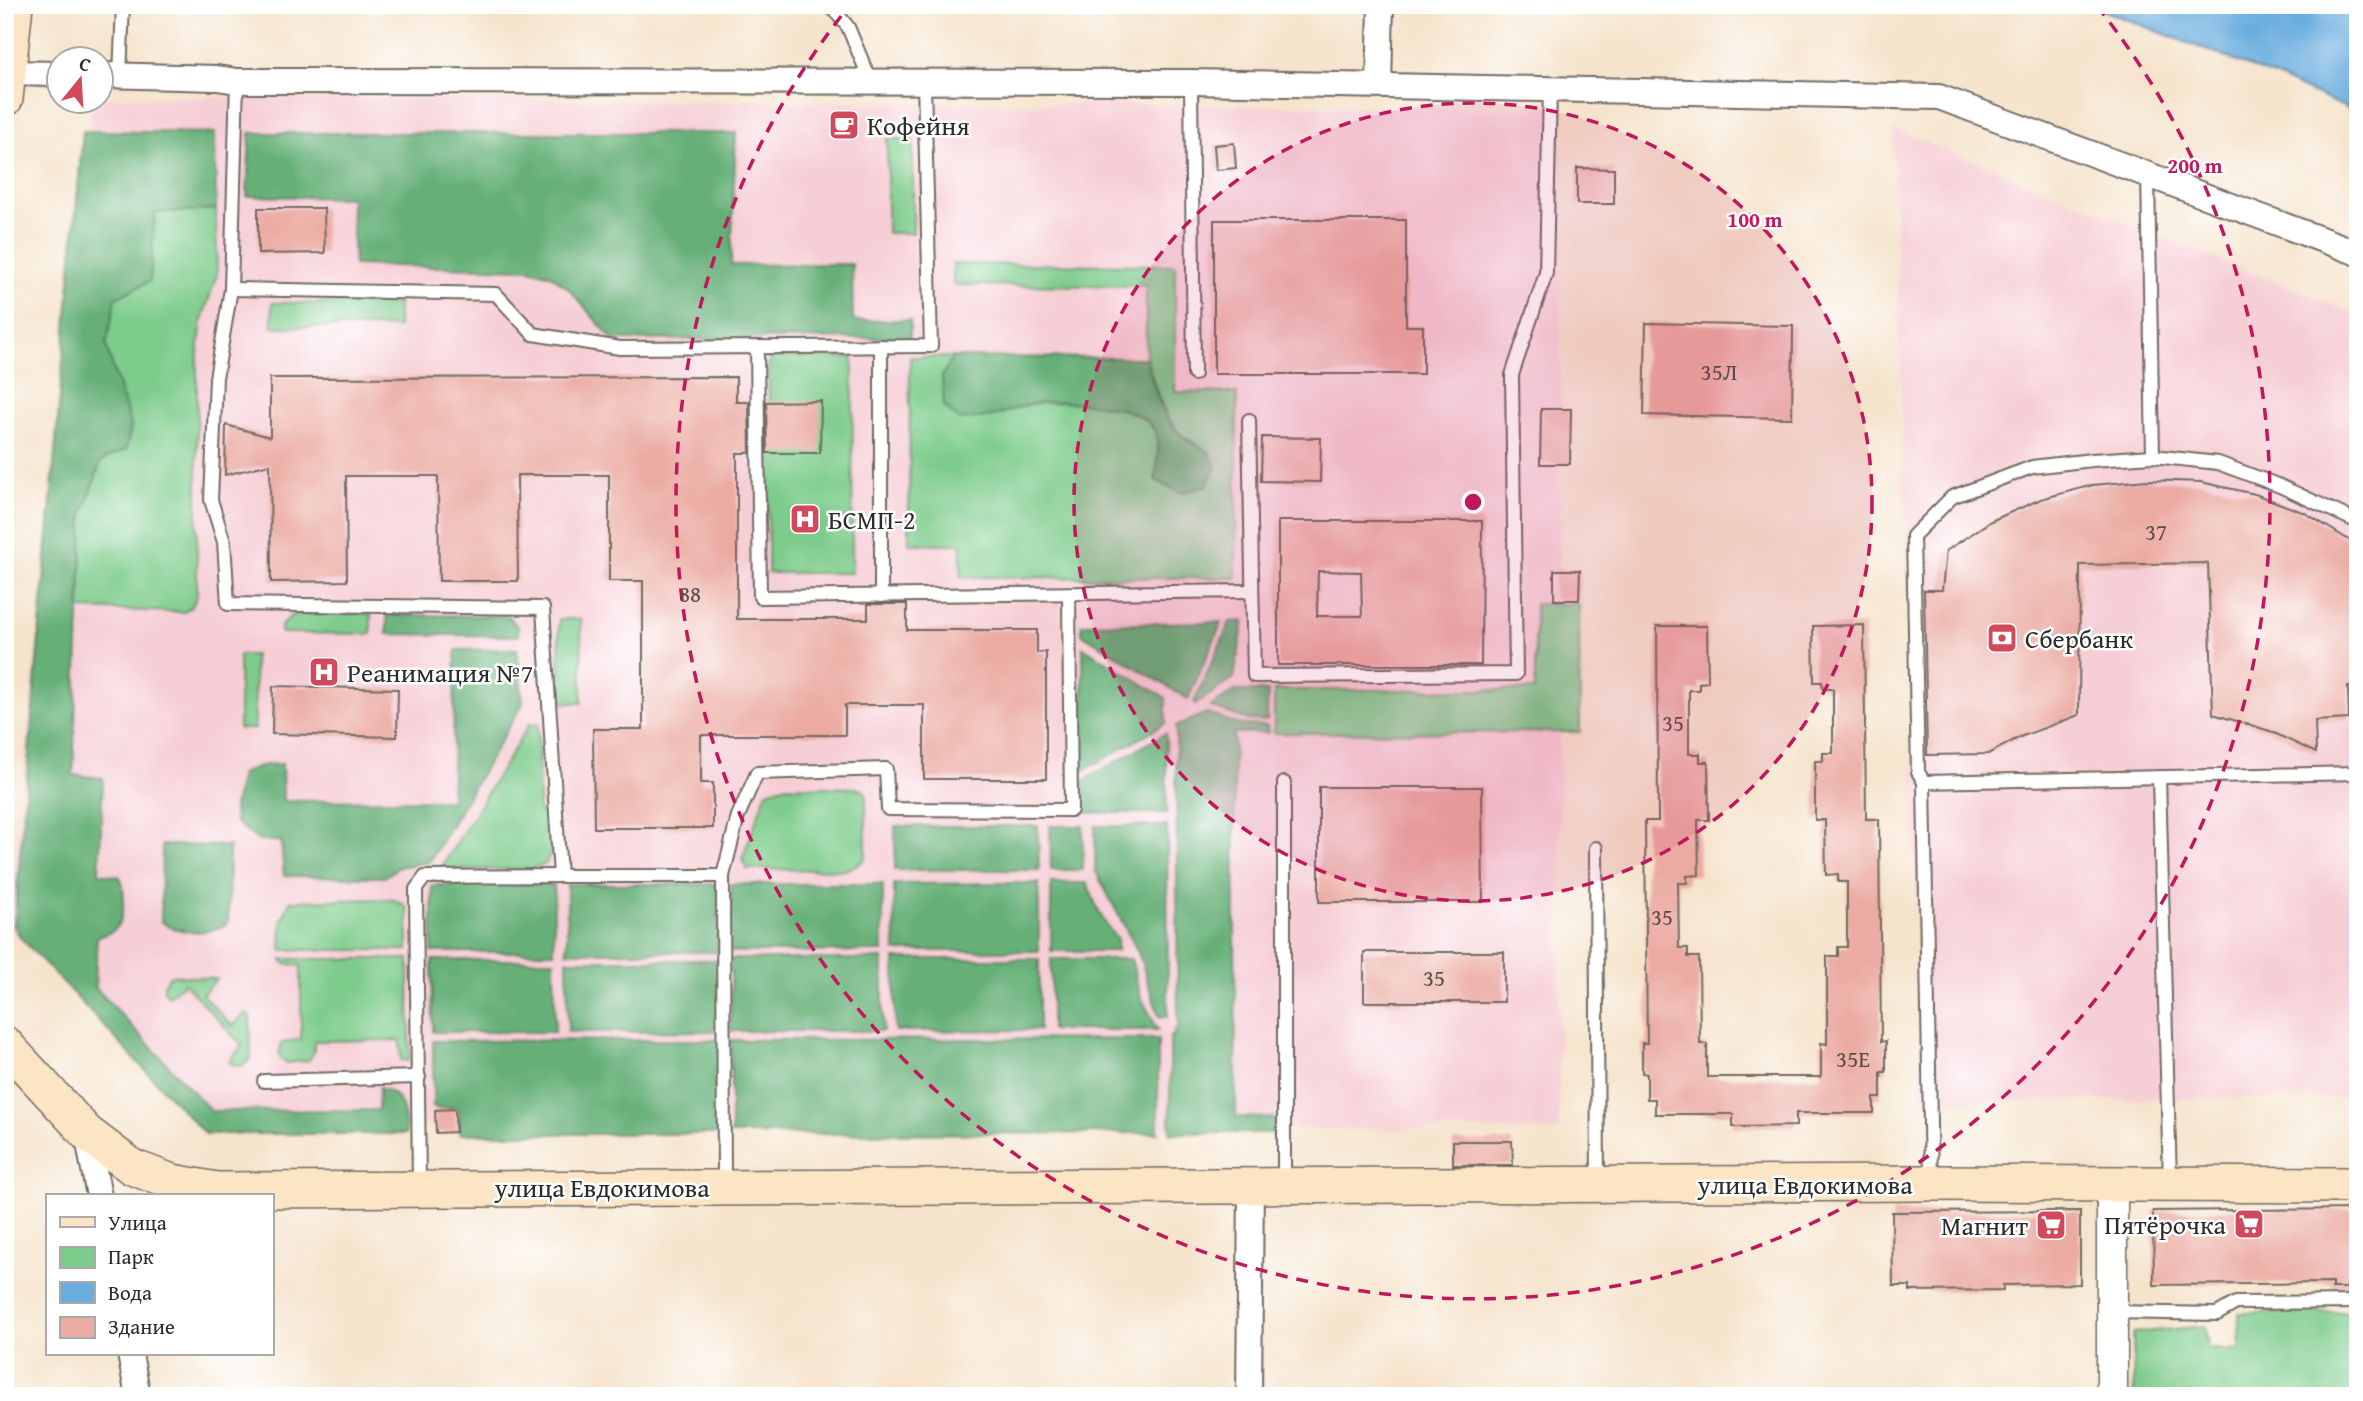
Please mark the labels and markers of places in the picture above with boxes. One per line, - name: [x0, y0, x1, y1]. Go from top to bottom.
- place label: Кофейня: [867, 106, 970, 145]
- cafe icon: Кофейня: [827, 108, 861, 142]
- centre of rings: [1461, 490, 1485, 514]
- place label: БСМП-2: [828, 500, 915, 539]
- hospital icon: БСМП-2: [788, 502, 822, 536]
- place label: Сбербанк: [2025, 619, 2133, 658]
- bank icon: Сбербанк: [1985, 621, 2019, 655]
- place label: Реанимация №7: [347, 653, 533, 692]
- hospital icon: Реанимация №7: [307, 655, 341, 689]
- place label: Пятёрочка: [2104, 1205, 2227, 1244]
- place label: Магнит: [1941, 1206, 2028, 1245]
- supermarket icon: Пятёрочка: [2232, 1207, 2266, 1241]
- supermarket icon: Магнит: [2034, 1208, 2068, 1242]

